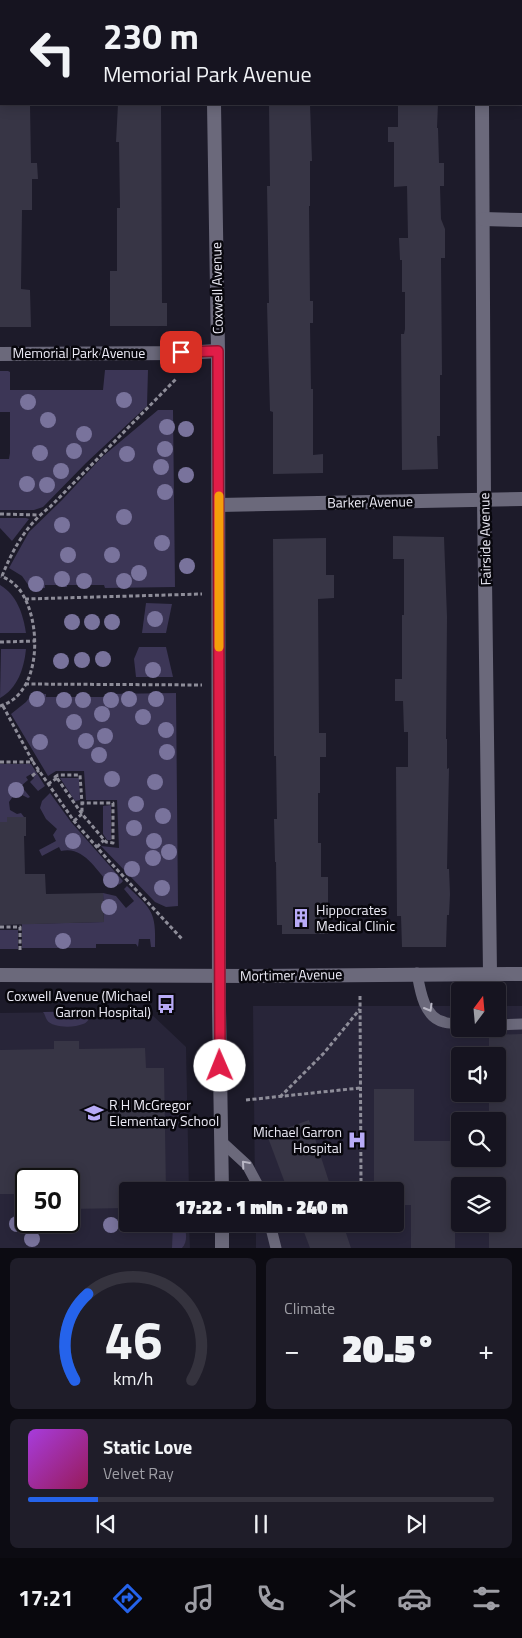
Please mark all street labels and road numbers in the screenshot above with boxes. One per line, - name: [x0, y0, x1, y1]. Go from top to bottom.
- street label: Coxwell Avenue: [205, 242, 228, 334]
- street label: Memorial Park Avenue: [13, 342, 145, 363]
- street label: Barker Avenue: [327, 490, 413, 513]
- street label: Fairside Avenue: [473, 492, 496, 586]
- street label: Mortimer Avenue: [240, 963, 342, 986]

